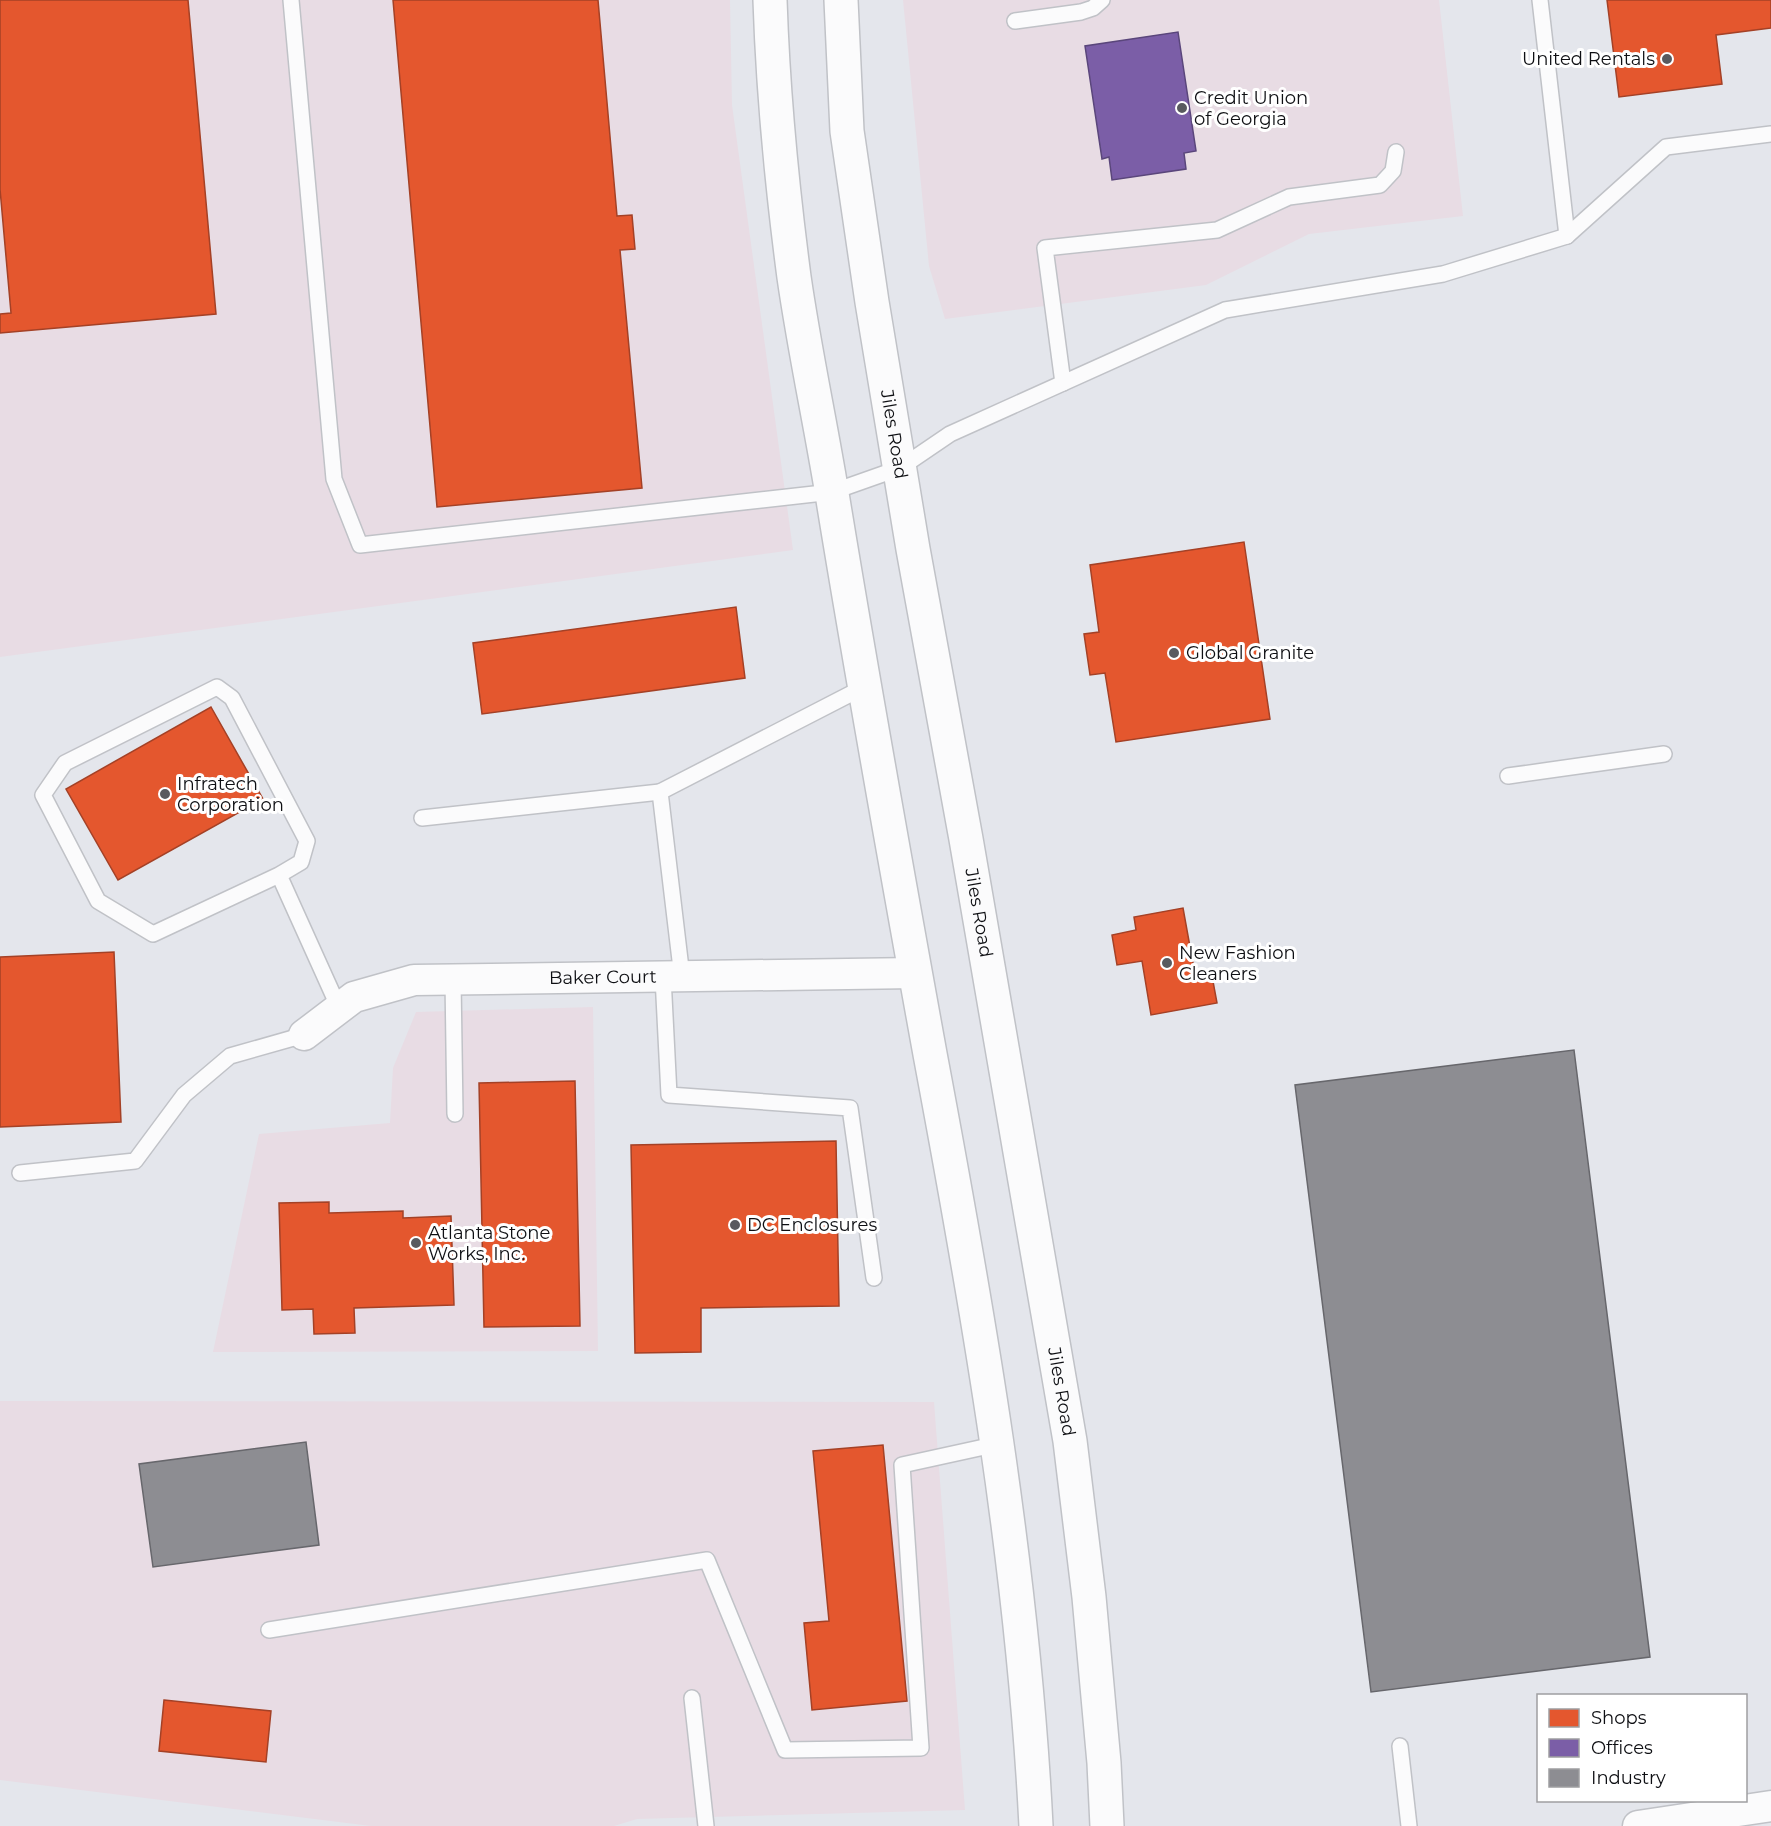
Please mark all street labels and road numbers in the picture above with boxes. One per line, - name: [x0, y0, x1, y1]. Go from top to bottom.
- street label: Jiles Road: [876, 387, 912, 481]
- street label: Jiles Road: [960, 865, 997, 959]
- street label: Baker Court: [549, 966, 657, 989]
- street label: Jiles Road: [1043, 1344, 1080, 1438]

